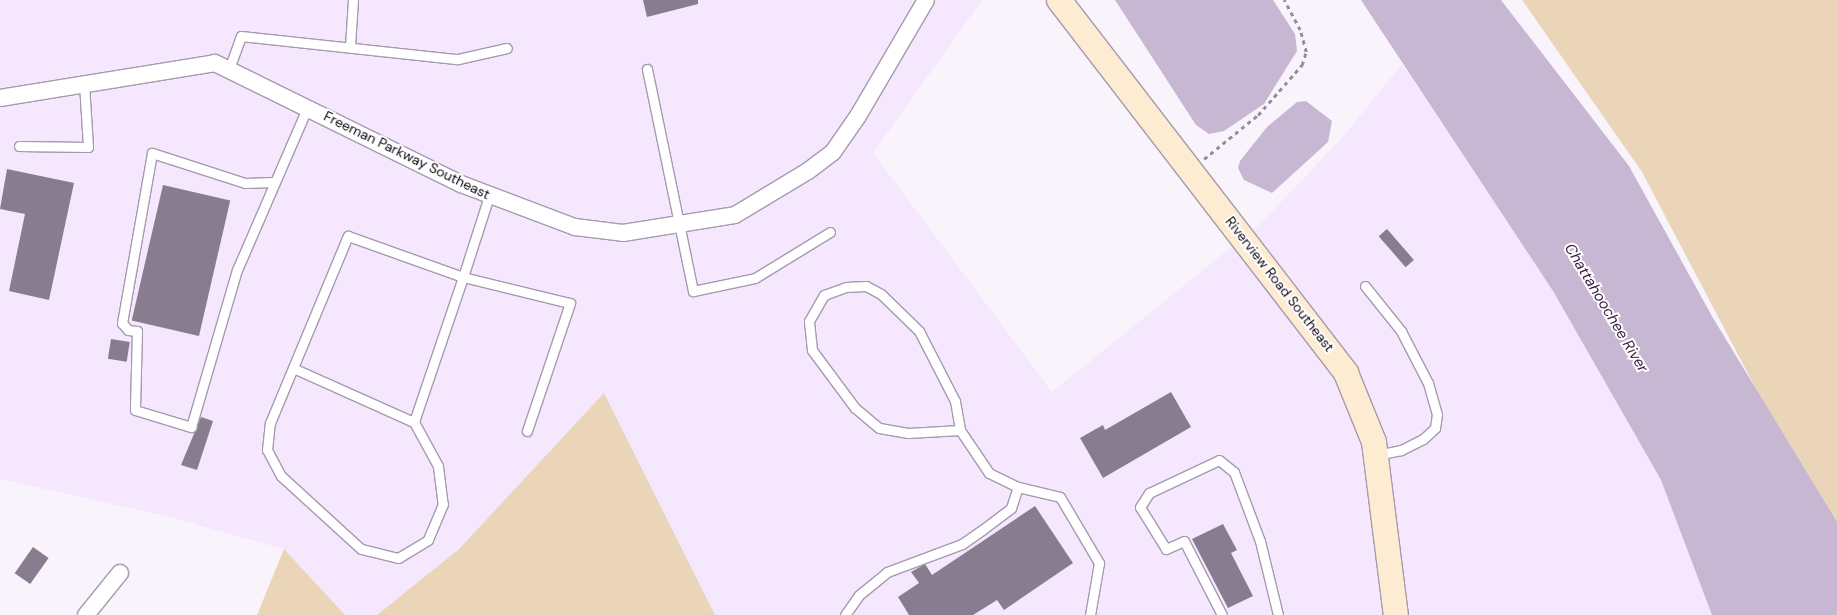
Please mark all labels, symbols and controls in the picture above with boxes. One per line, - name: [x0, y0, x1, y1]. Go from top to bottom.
- street label: Freeman Parkway Southeast: [321, 107, 493, 203]
- street label: Riverview Road Southeast: [1222, 213, 1338, 355]
- water label: Chattahoochee River: [1560, 240, 1652, 376]

